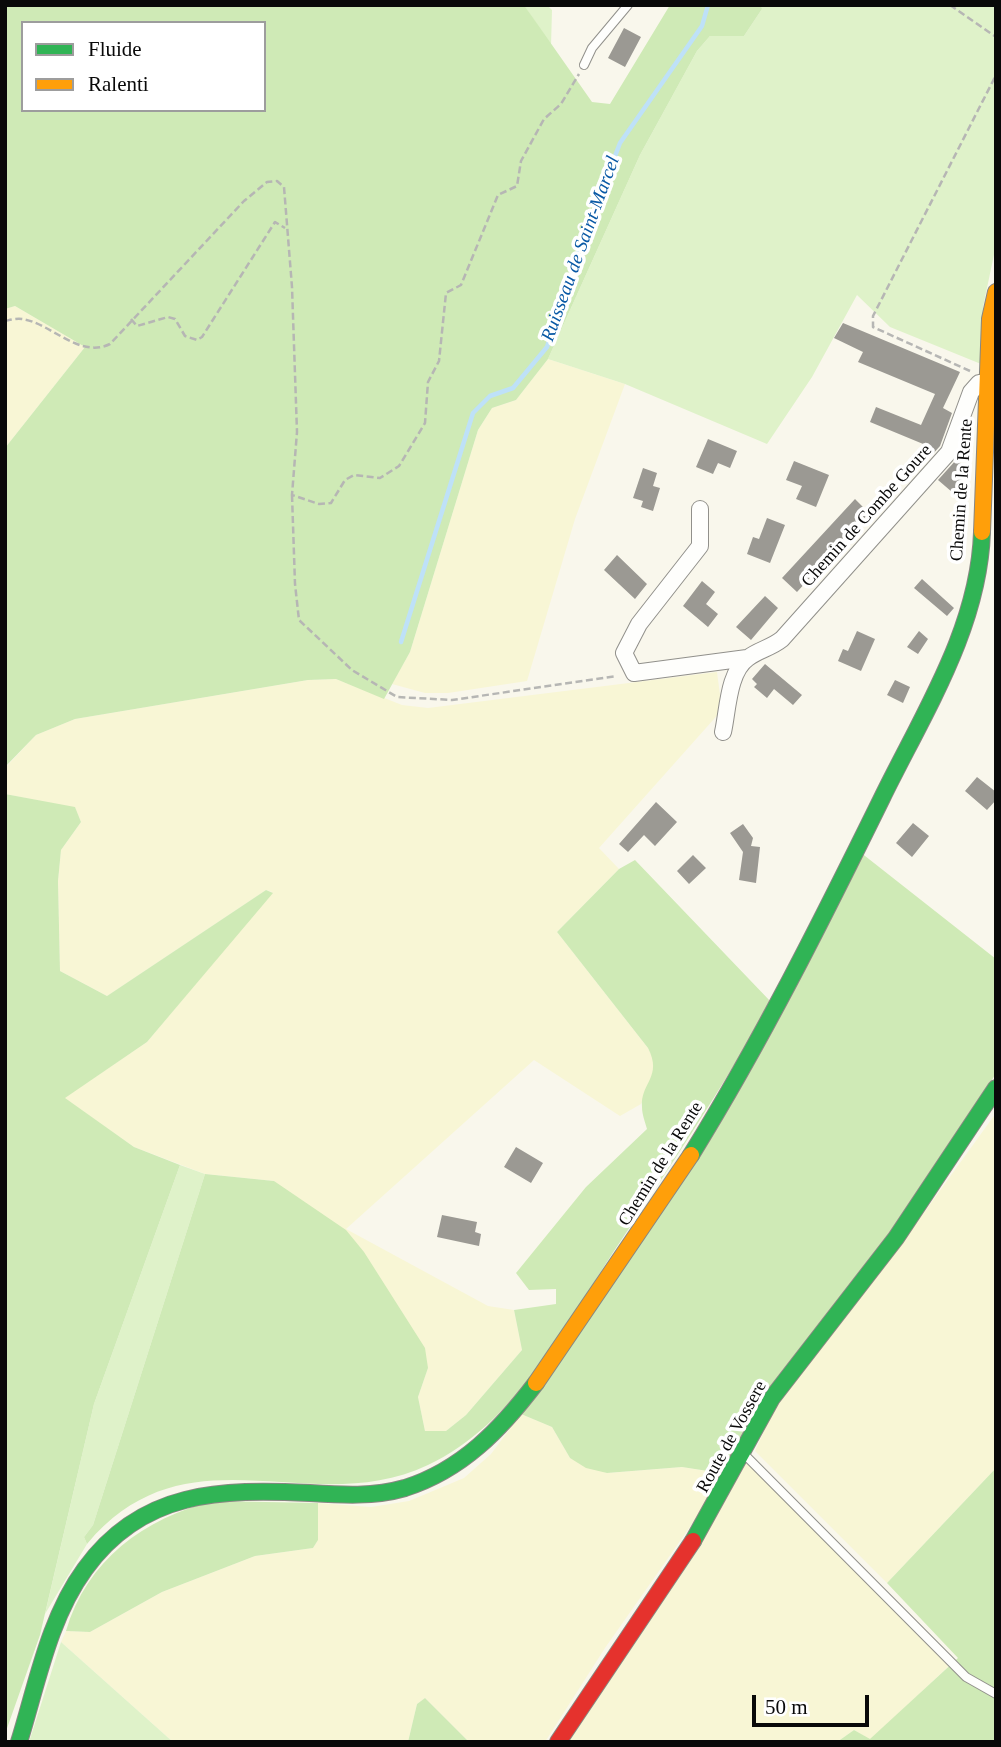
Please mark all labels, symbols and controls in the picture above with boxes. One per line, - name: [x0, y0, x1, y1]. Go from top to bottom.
- legend: [21, 21, 266, 112]
- text: Fluide: [88, 37, 142, 61]
- text: Ralenti: [88, 72, 149, 96]
- water label: Ruisseau de Saint-Marcel: [537, 153, 625, 345]
- street label: Chemin de la Rente: [946, 418, 978, 562]
- street label: Chemin de Combe Goure: [797, 440, 937, 592]
- street label: Chemin de la Rente: [614, 1098, 708, 1230]
- street label: Route de Vossere: [692, 1377, 772, 1497]
- scale bar: [756, 1680, 873, 1724]
- text: 50 m: [765, 1695, 808, 1719]

